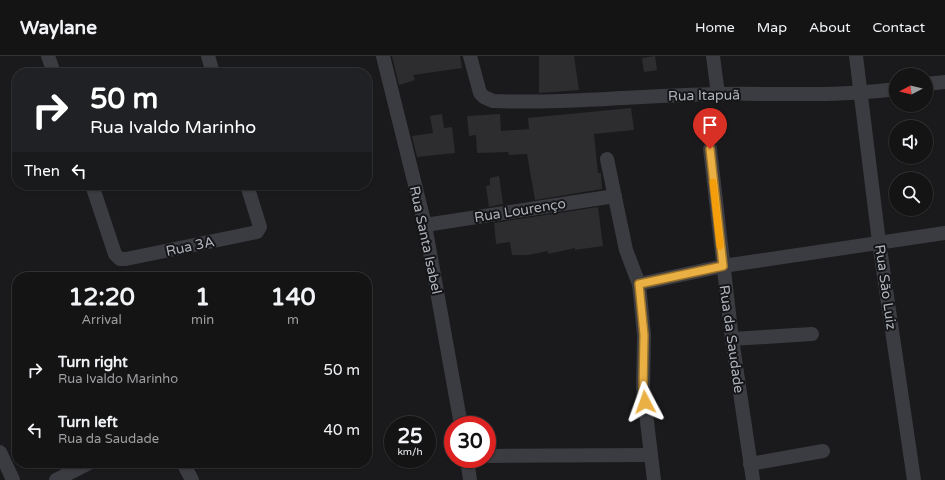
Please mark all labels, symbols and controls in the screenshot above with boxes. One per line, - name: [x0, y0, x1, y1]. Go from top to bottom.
- text: Waylane: [20, 17, 97, 39]
- text: Home: [695, 19, 735, 36]
- text: Map: [757, 19, 787, 36]
- text: About: [809, 19, 851, 36]
- text: Contact: [873, 19, 925, 36]
- north arrow: [889, 68, 933, 112]
- map controls: [889, 68, 933, 216]
- text: 50 m: [90, 82, 158, 116]
- icon: right: [24, 84, 76, 136]
- street label: Rua Itapuã: [668, 86, 740, 105]
- pin: [693, 108, 727, 149]
- icon: arrive: [699, 114, 721, 136]
- text: Rua Ivaldo Marinho: [90, 116, 256, 138]
- button: sound: [889, 120, 933, 164]
- icon: left: [68, 160, 90, 182]
- text: Then: [24, 162, 60, 180]
- button: search: [889, 172, 933, 216]
- street label: Rua Santa Isabel: [406, 184, 445, 296]
- street label: Rua Lourenço: [473, 195, 567, 226]
- street label: Rua 3A: [164, 233, 216, 260]
- street label: Rua São Luiz: [871, 243, 900, 331]
- text: 12:20: [68, 283, 135, 312]
- text: 1: [195, 283, 210, 312]
- text: 140: [270, 283, 316, 312]
- street label: Rua da Saudade: [716, 284, 748, 394]
- text: Arrival: [81, 312, 122, 328]
- text: min: [191, 312, 214, 328]
- text: m: [287, 312, 299, 328]
- text: Turn right: [58, 353, 128, 371]
- icon: right: [24, 359, 46, 381]
- text: 50 m: [323, 361, 360, 379]
- text: Rua Ivaldo Marinho: [58, 371, 178, 387]
- position arrow: [624, 381, 666, 423]
- text: Turn left: [58, 413, 118, 431]
- speed limit sign: 30: [444, 416, 496, 468]
- icon: left: [24, 419, 46, 441]
- text: 40 m: [323, 421, 360, 439]
- text: 25: [397, 425, 423, 449]
- text: Rua da Saudade: [58, 431, 159, 447]
- text: km/h: [397, 446, 423, 458]

